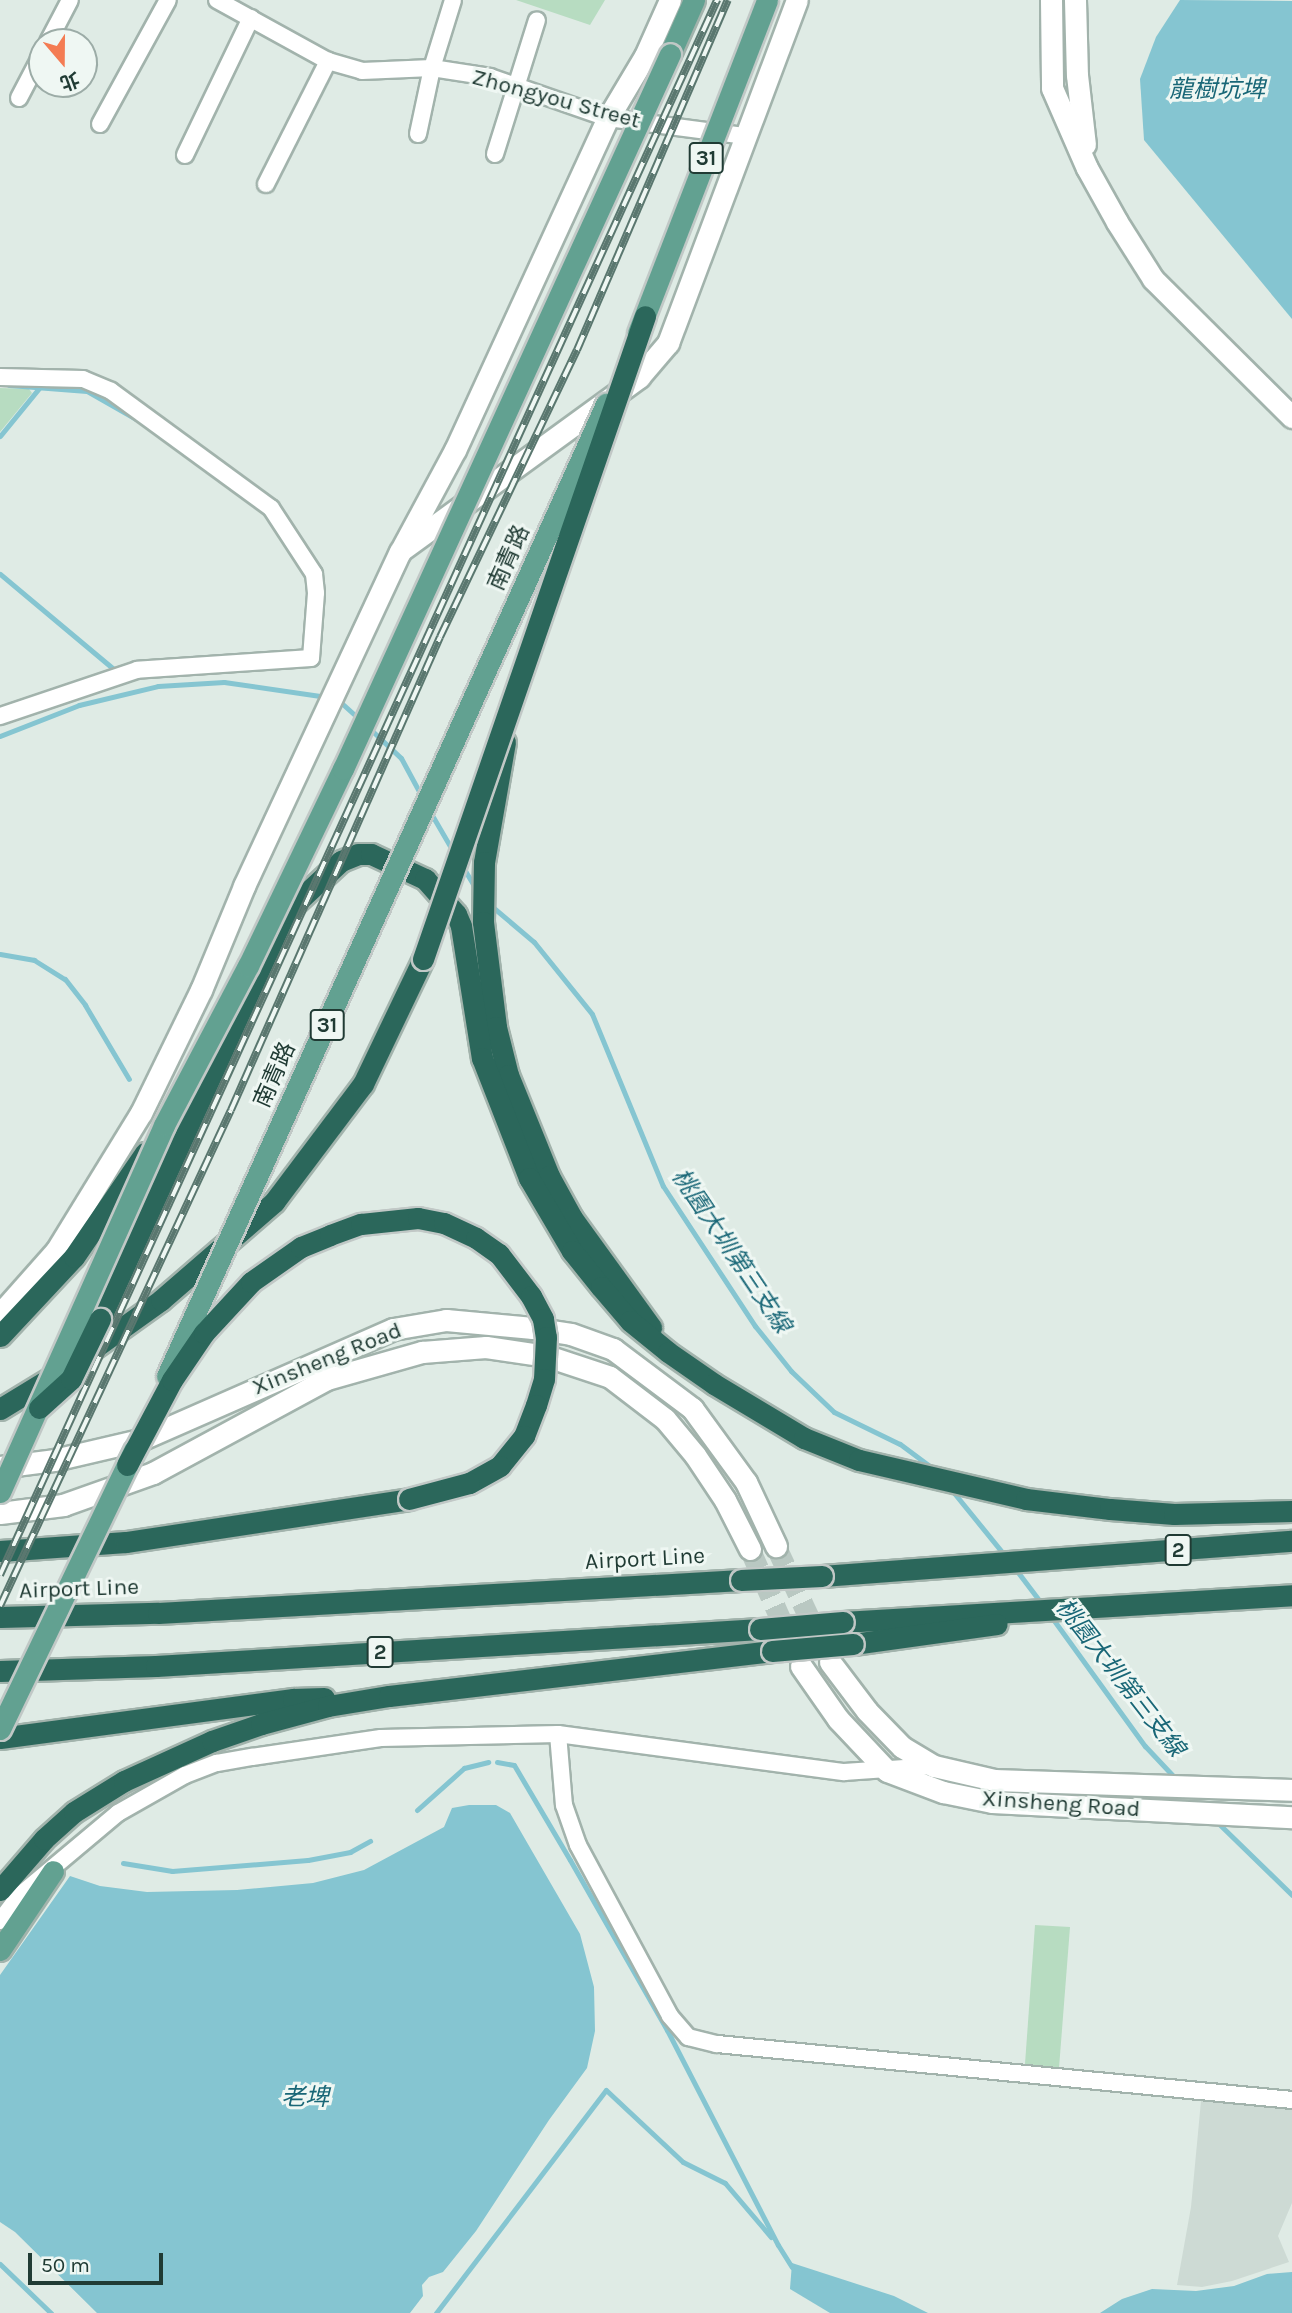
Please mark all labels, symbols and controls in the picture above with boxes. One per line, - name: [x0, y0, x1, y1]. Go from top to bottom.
- north arrow: [28, 28, 98, 98]
- street label: Zhongyou Street: [469, 63, 643, 135]
- text: 北: [57, 67, 82, 94]
- water label: 龍樹坑埤: [1169, 76, 1265, 104]
- road number: 31: [688, 140, 724, 176]
- street label: 南青路: [482, 521, 536, 595]
- road number: 31: [310, 1007, 344, 1042]
- street label: 南青路: [248, 1038, 302, 1112]
- water label: 桃園大圳第三支線: [665, 1163, 797, 1339]
- street label: Xinsheng Road: [248, 1317, 406, 1401]
- road number: 2: [1164, 1532, 1192, 1568]
- street label: Airport Line: [584, 1542, 706, 1576]
- street label: Airport Line: [18, 1573, 140, 1605]
- water label: 桃園大圳第三支線: [1050, 1593, 1190, 1763]
- road number: 2: [366, 1634, 394, 1670]
- street label: Xinsheng Road: [981, 1785, 1141, 1823]
- water label: 老埤: [281, 2084, 329, 2112]
- scale bar: [32, 2240, 166, 2284]
- text: 50 m: [41, 2253, 90, 2277]

